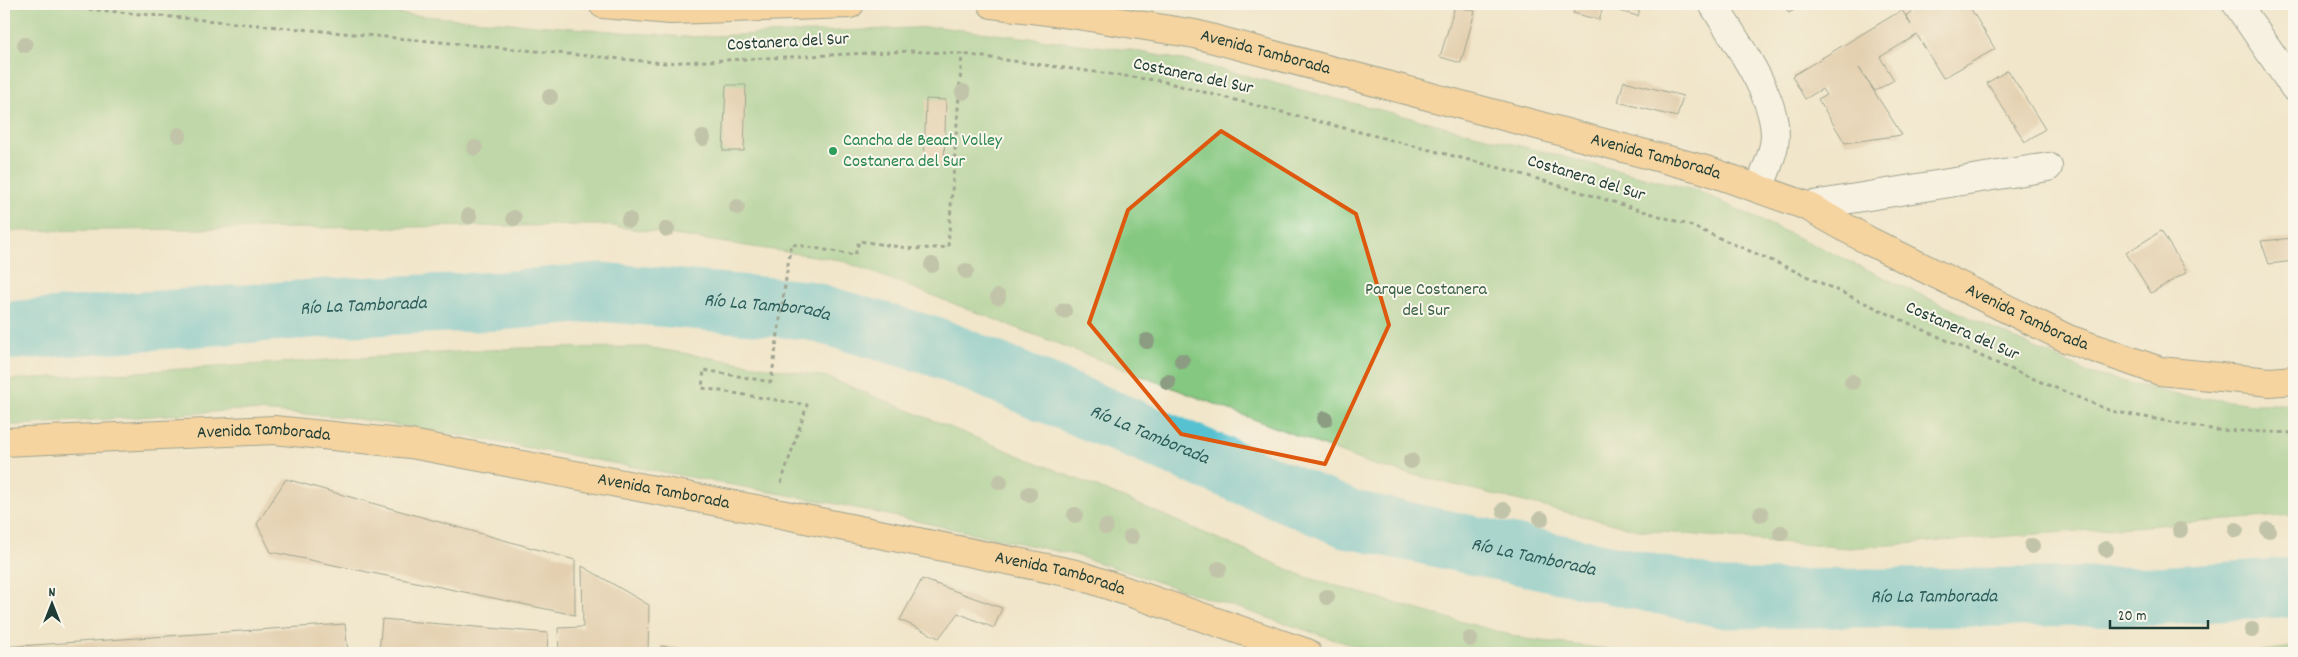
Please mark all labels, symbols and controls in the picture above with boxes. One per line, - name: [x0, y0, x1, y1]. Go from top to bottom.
- street label: Avenida Tamborada: [1197, 23, 1334, 82]
- street label: Costanera del Sur: [726, 27, 850, 59]
- street label: Costanera del Sur: [1131, 52, 1256, 102]
- street label: Avenida Tamborada: [1588, 127, 1725, 187]
- place label: Cancha de Beach Volley Costanera del Sur: [843, 129, 1003, 175]
- marker: Cancha de Beach Volley Costanera del Sur: [827, 145, 839, 157]
- street label: Costanera del Sur: [1524, 149, 1648, 209]
- park label: Parque Costanera del Sur: [1365, 278, 1488, 324]
- street label: Avenida Tamborada: [1961, 278, 2092, 358]
- water label: Río La Tamborada: [703, 288, 834, 330]
- water label: Río La Tamborada: [299, 290, 428, 323]
- street label: Costanera del Sur: [1901, 296, 2023, 368]
- water label: Río La Tamborada: [1085, 399, 1214, 473]
- street label: Avenida Tamborada: [196, 417, 332, 448]
- street label: Avenida Tamborada: [595, 467, 732, 517]
- water label: Río La Tamborada: [1468, 532, 1599, 585]
- street label: Avenida Tamborada: [993, 545, 1129, 603]
- north arrow: [28, 580, 78, 630]
- text: N: [49, 583, 56, 603]
- water label: Río La Tamborada: [1870, 584, 1998, 611]
- scale bar: [2110, 597, 2208, 629]
- text: 20 m: [2118, 606, 2146, 628]

